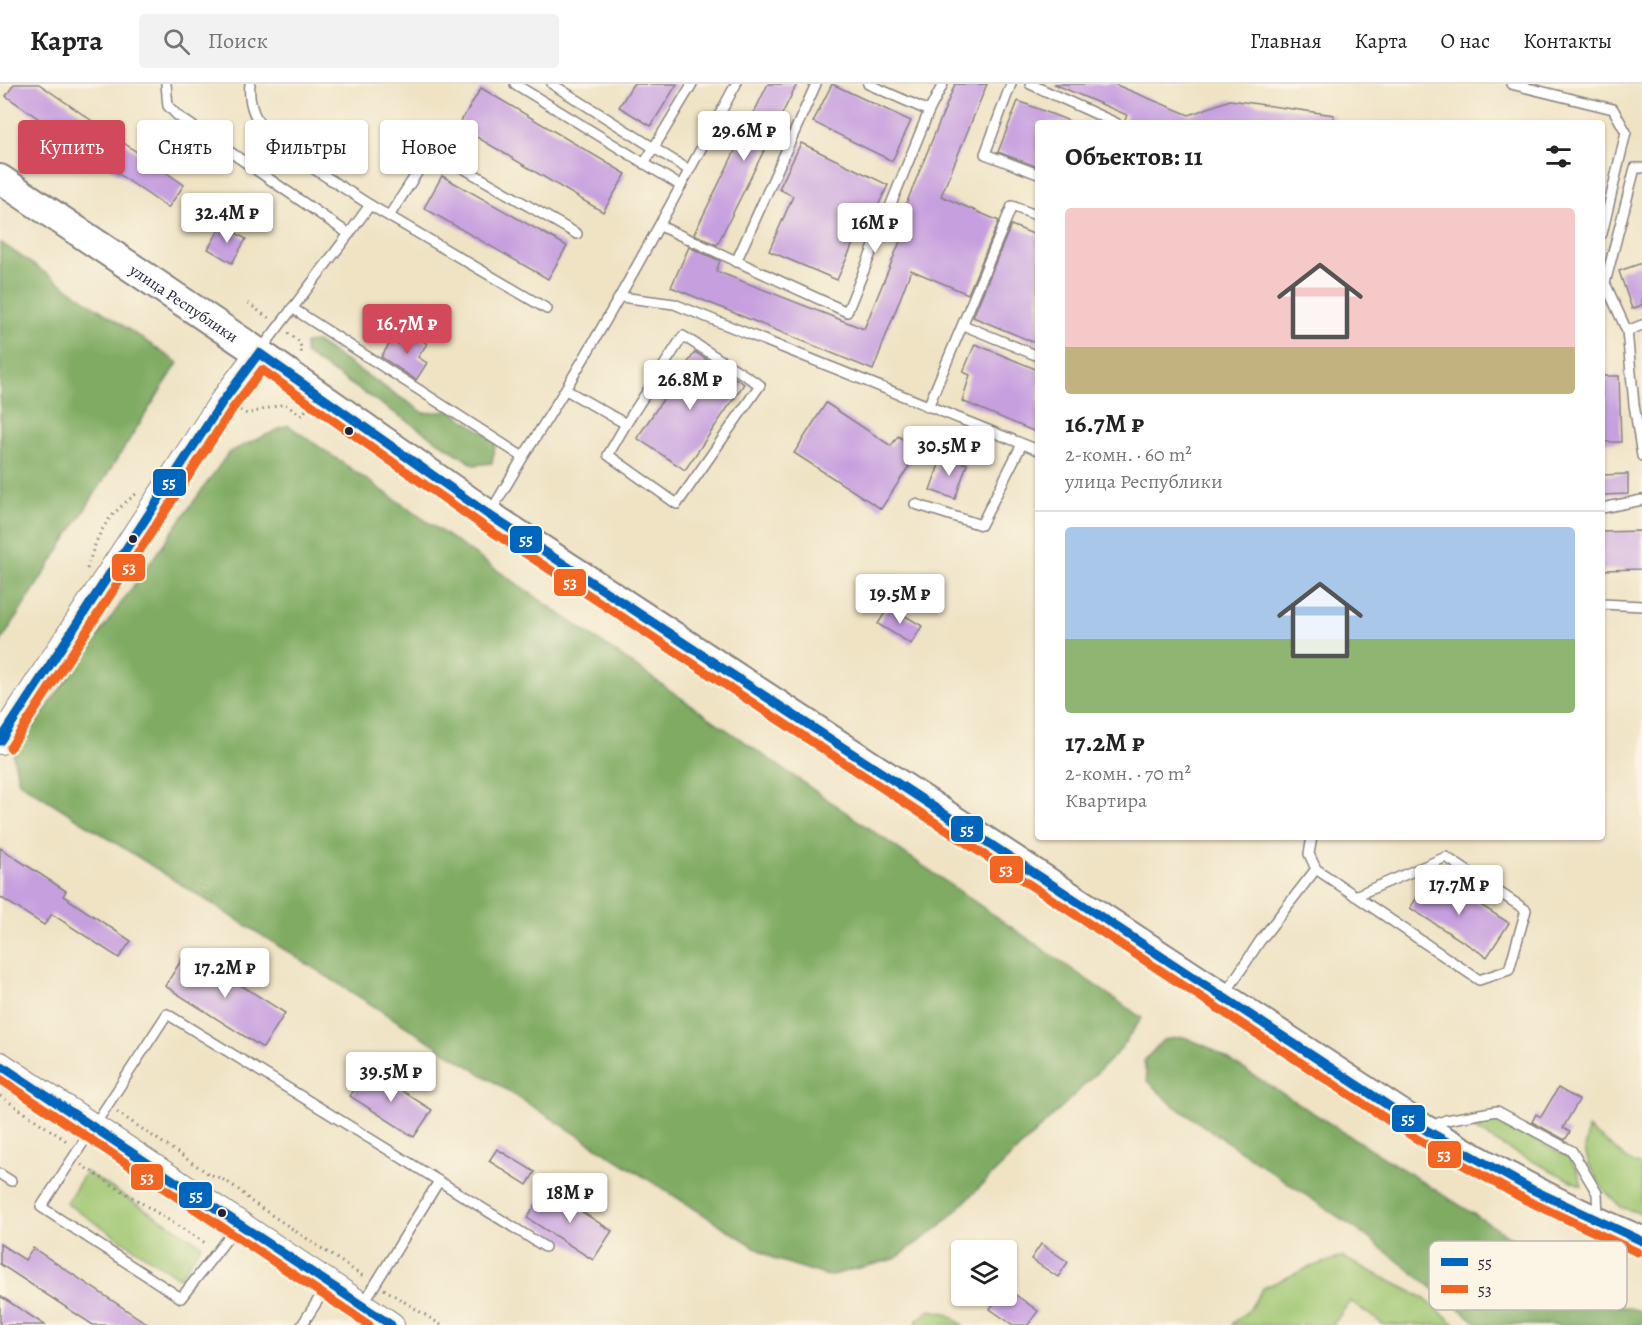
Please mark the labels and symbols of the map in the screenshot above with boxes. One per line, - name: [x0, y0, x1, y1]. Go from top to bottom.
- pin: 29.6M ₽: [689, 111, 799, 162]
- pin: 32.4M ₽: [172, 193, 282, 244]
- pin: 16M ₽: [833, 203, 917, 254]
- street label: улица Республики: [124, 259, 242, 348]
- pin: 16.7M ₽: [352, 304, 462, 355]
- pin: 26.8M ₽: [635, 360, 745, 411]
- unlabelled marker: [343, 425, 355, 437]
- pin: 30.5M ₽: [894, 426, 1004, 477]
- line badge: 55: [152, 468, 187, 497]
- text: 55: [162, 472, 176, 494]
- line badge: 55: [509, 525, 543, 554]
- text: 55: [519, 529, 533, 551]
- unlabelled marker: [127, 533, 139, 545]
- line badge: 53: [111, 553, 146, 582]
- text: 53: [122, 557, 136, 579]
- line badge: 53: [553, 568, 587, 597]
- text: 53: [563, 572, 577, 594]
- pin: 19.5M ₽: [845, 574, 955, 625]
- line badge: 55: [950, 815, 984, 843]
- text: 55: [960, 819, 974, 841]
- line badge: 53: [989, 855, 1024, 884]
- text: 53: [999, 859, 1013, 881]
- pin: 17.7M ₽: [1404, 865, 1514, 916]
- pin: 17.2M ₽: [170, 948, 280, 999]
- pin: 39.5M ₽: [336, 1052, 446, 1103]
- line badge: 55: [1391, 1104, 1426, 1133]
- text: 55: [1401, 1108, 1415, 1130]
- line badge: 53: [1427, 1140, 1462, 1169]
- text: 53: [1437, 1144, 1451, 1166]
- line badge: 53: [130, 1163, 164, 1191]
- text: 53: [140, 1167, 154, 1189]
- pin: 18M ₽: [528, 1173, 612, 1224]
- line badge: 55: [178, 1181, 213, 1209]
- text: 55: [189, 1185, 203, 1207]
- unlabelled marker: [216, 1207, 228, 1219]
- legend: [1429, 1241, 1627, 1310]
- text: 55: [1478, 1252, 1492, 1274]
- text: 53: [1478, 1279, 1492, 1301]

